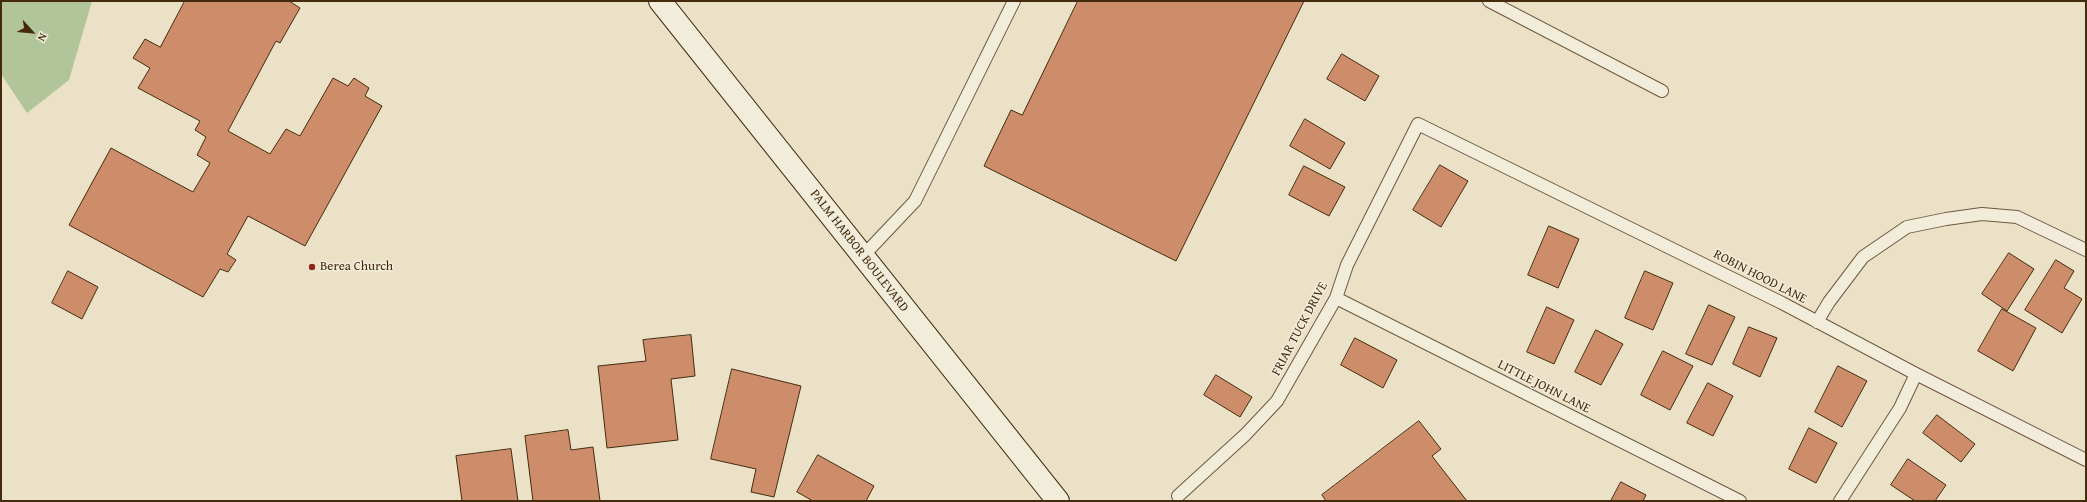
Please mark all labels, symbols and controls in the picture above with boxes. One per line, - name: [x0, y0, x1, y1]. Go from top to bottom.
- north arrow: [12, 12, 52, 52]
- text: N: [34, 31, 51, 44]
- street label: PALM HARBOR BOULEVARD: [806, 187, 912, 315]
- street label: ROBIN HOOD LANE: [1711, 247, 1809, 307]
- place label: Berea Church: [320, 259, 393, 275]
- marker: Berea Church: [307, 262, 317, 272]
- street label: FRIAR TUCK DRIVE: [1269, 279, 1331, 379]
- street label: LITTLE JOHN LANE: [1495, 357, 1593, 417]

